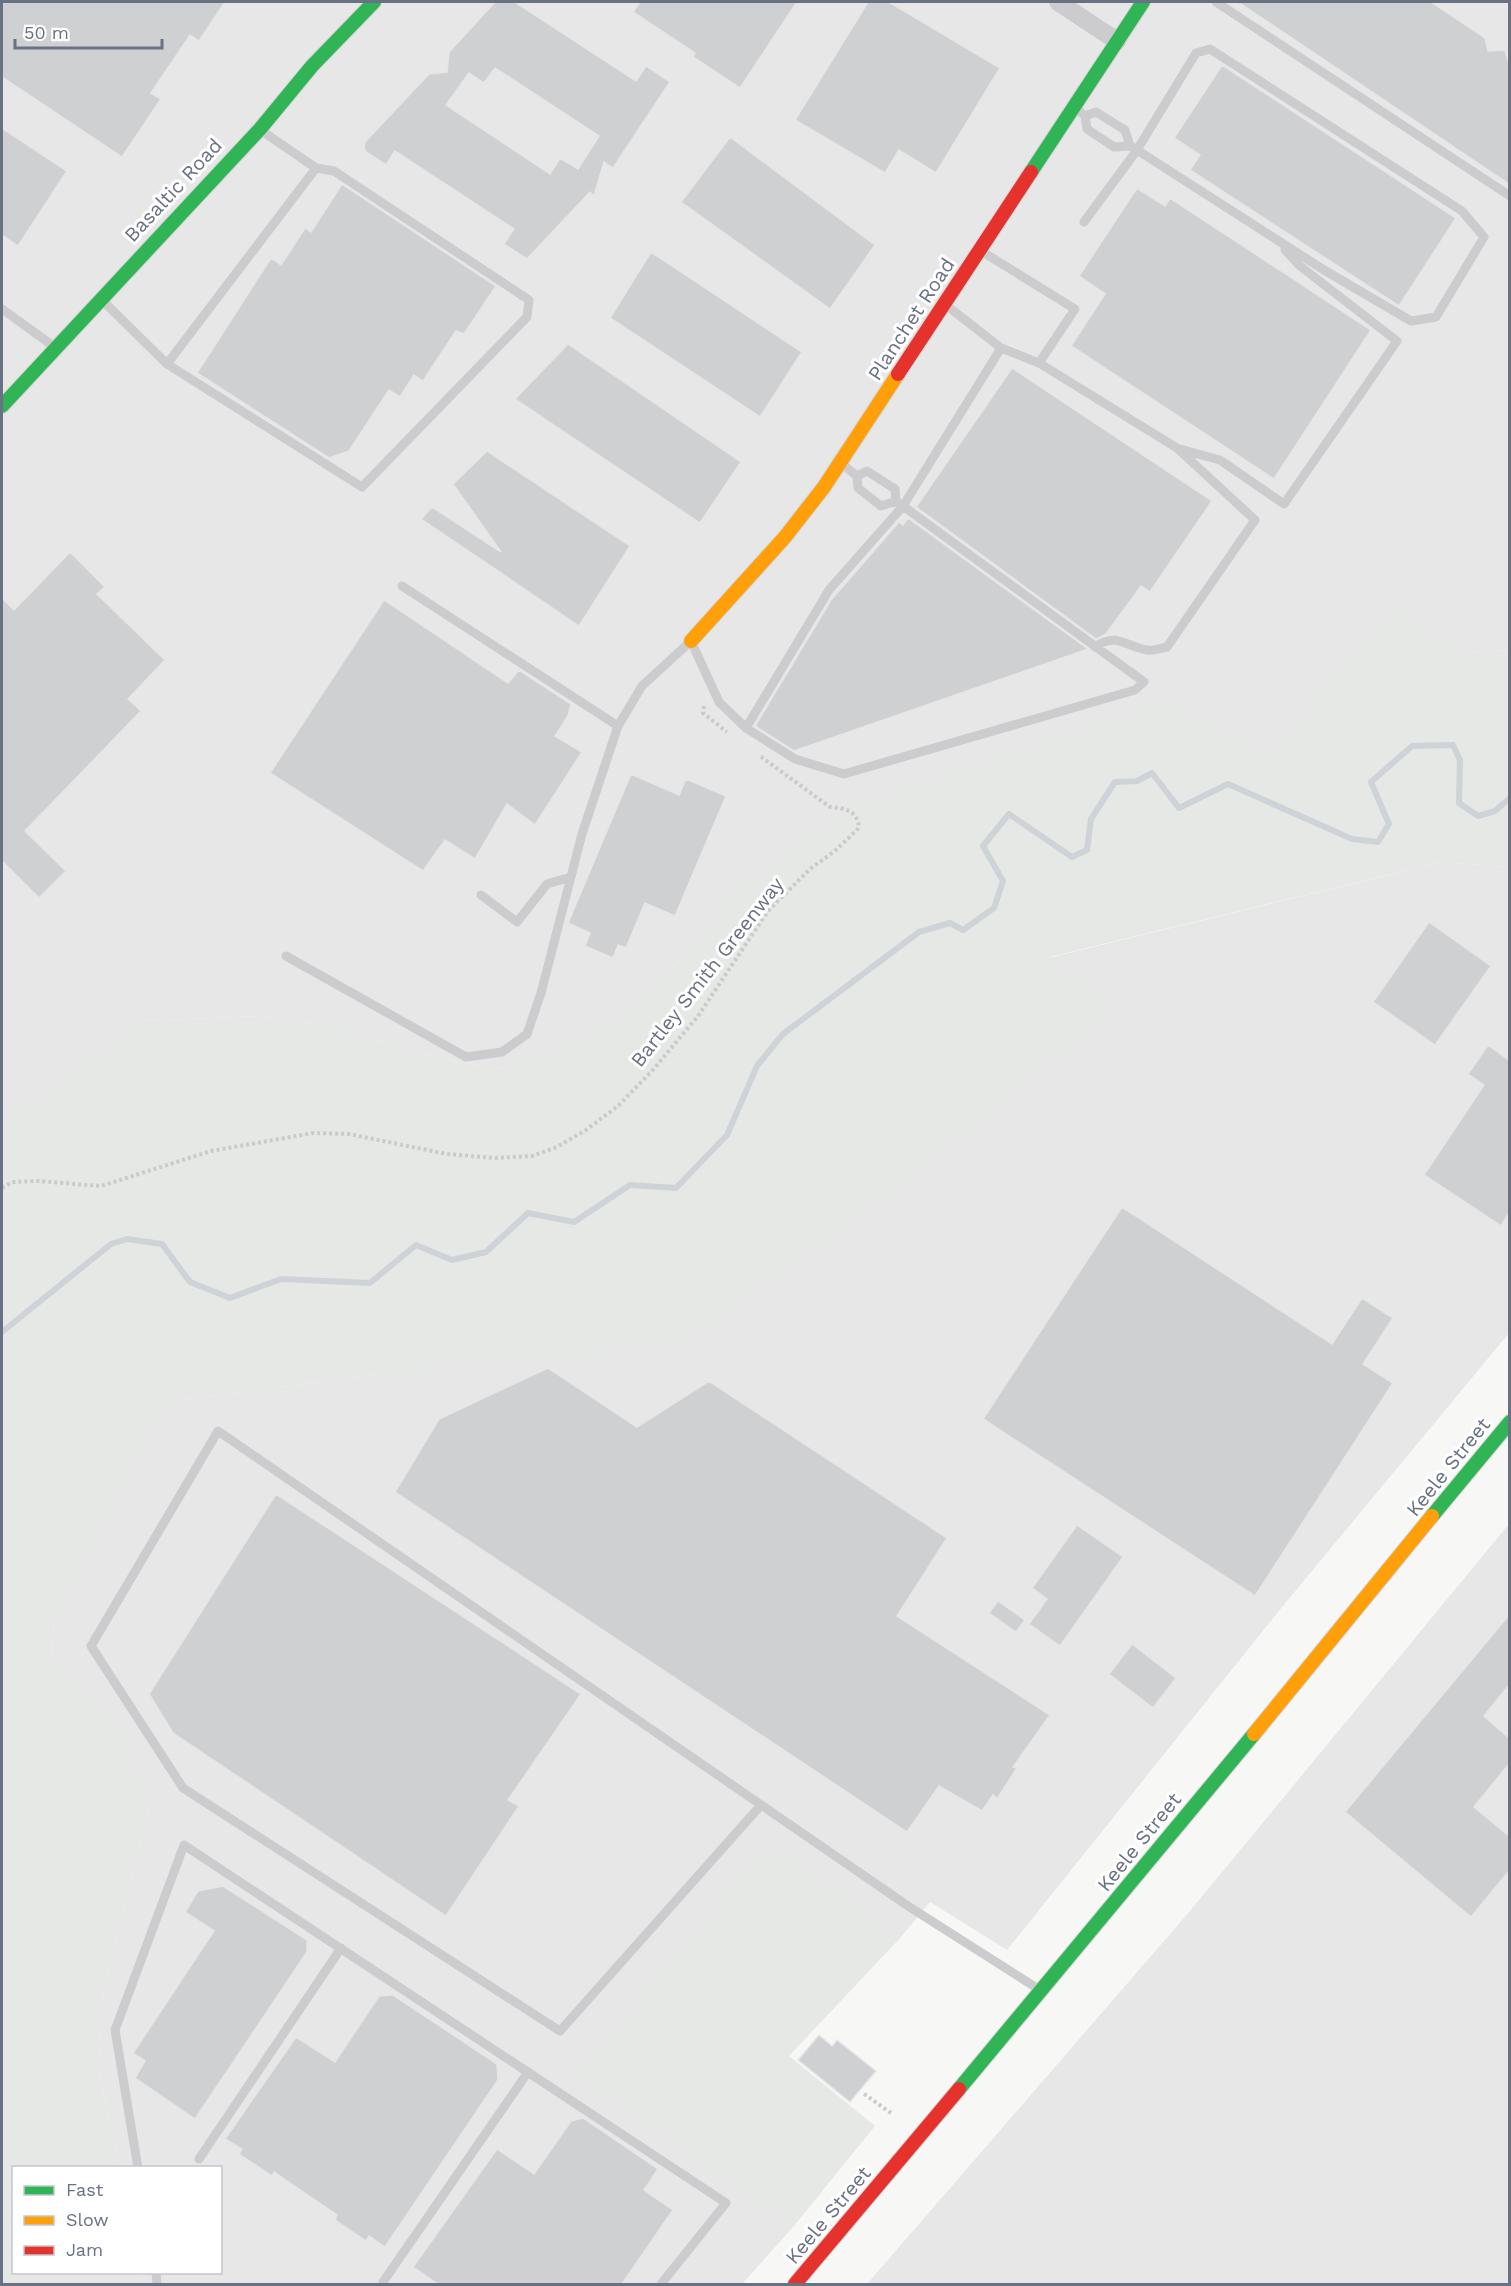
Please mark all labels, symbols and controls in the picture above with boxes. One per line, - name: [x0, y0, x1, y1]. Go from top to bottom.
- scale bar: [15, 12, 162, 50]
- text: 50 m: [24, 22, 69, 43]
- street label: Basaltic Road: [119, 133, 227, 247]
- street label: Planchet Road: [863, 253, 959, 385]
- street label: Bartley Smith Greenway: [626, 872, 789, 1072]
- street label: Keele Street: [1401, 1412, 1495, 1521]
- street label: Keele Street: [1092, 1787, 1186, 1896]
- street label: Keele Street: [780, 2161, 876, 2269]
- legend: [12, 2166, 222, 2274]
- text: Fast: [66, 2179, 104, 2200]
- text: Slow: [66, 2209, 109, 2230]
- text: Jam: [66, 2239, 103, 2260]

